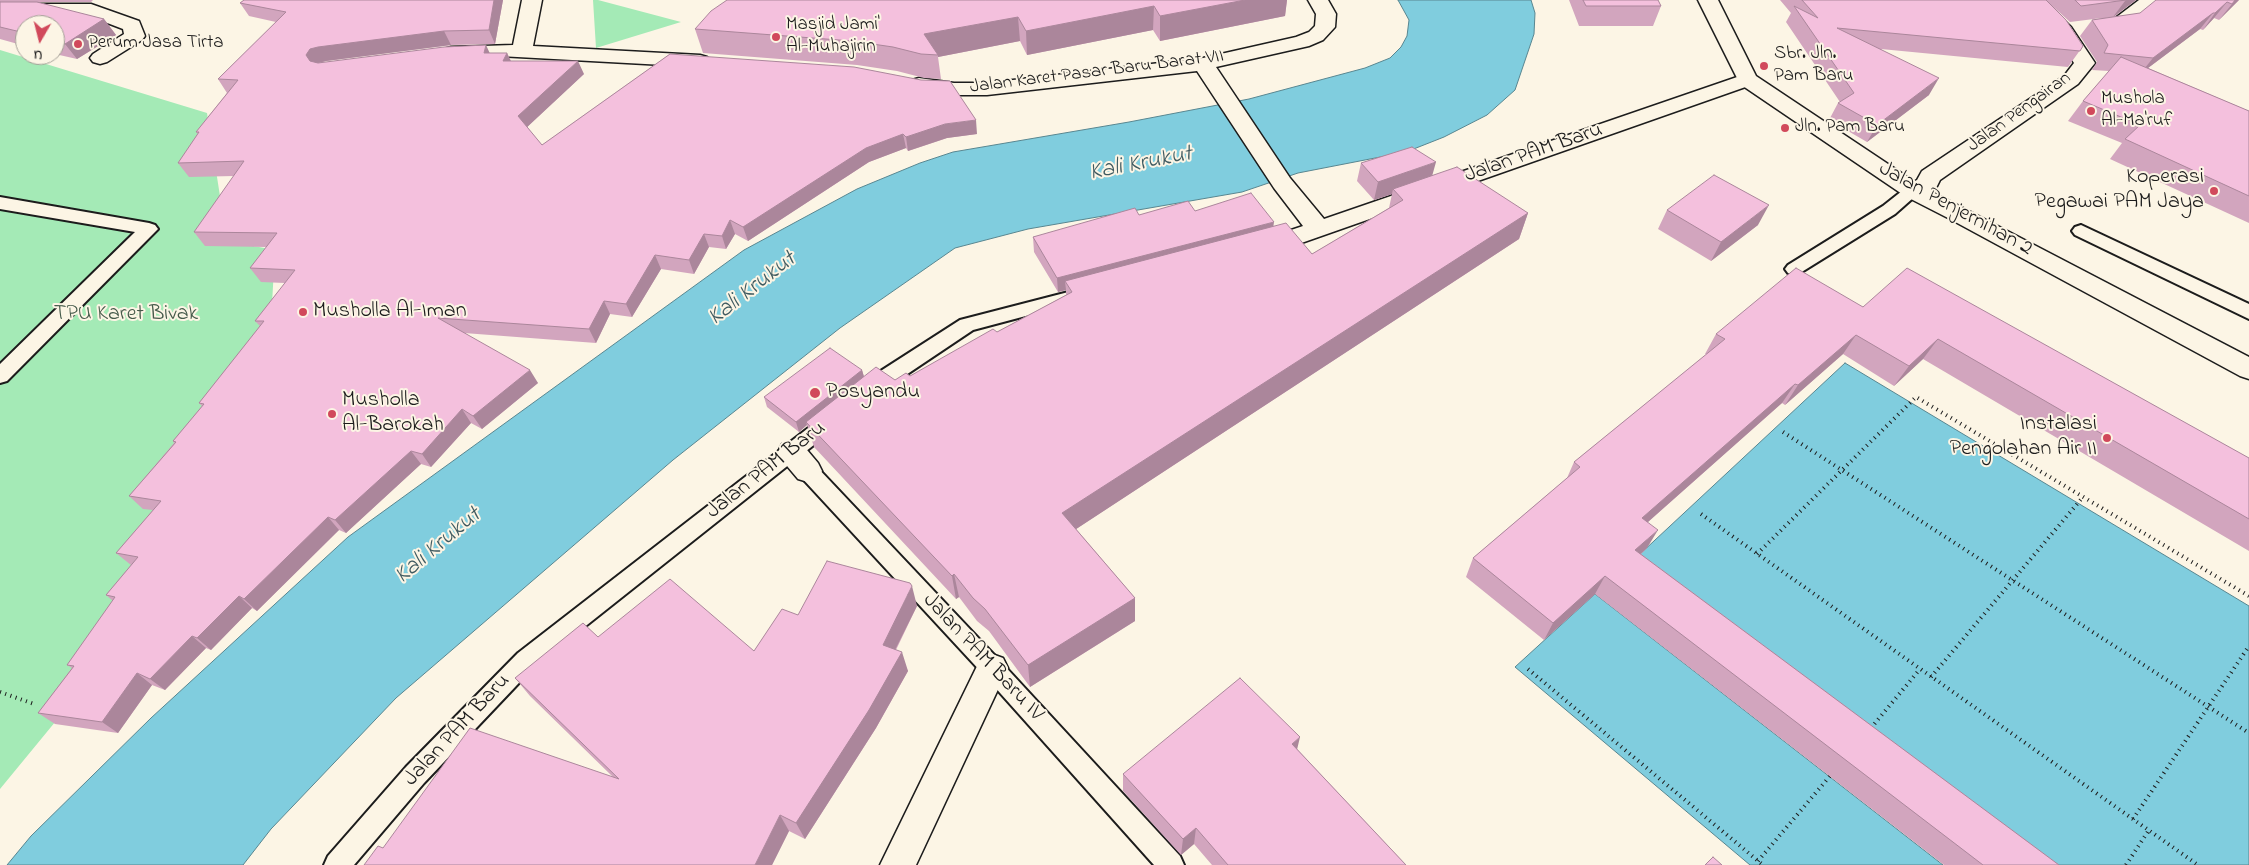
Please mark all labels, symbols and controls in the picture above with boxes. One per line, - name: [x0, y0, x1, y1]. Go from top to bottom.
- north arrow: [15, 15, 65, 65]
- place label: Masjid Jami' Al-Muhajirin: [786, 15, 880, 59]
- marker: Masjid Jami' Al-Muhajirin: [770, 31, 782, 43]
- place label: Perum Jasa Tirta: [88, 33, 224, 55]
- marker: Perum Jasa Tirta: [72, 38, 84, 50]
- text: U: [32, 43, 44, 65]
- place label: Sbr. Jln. Pam Baru: [1774, 44, 1853, 88]
- street label: Jalan Karet Pasar Baru Barat VII: [969, 46, 1225, 100]
- marker: Sbr. Jln. Pam Baru: [1758, 60, 1770, 72]
- street label: Jalan Pengairan: [1964, 68, 2076, 158]
- place label: Mushola Al-Ma'ruf: [2101, 89, 2172, 133]
- marker: Mushola Al-Ma'ruf: [2085, 105, 2097, 117]
- place label: Jln. Pam Baru: [1795, 117, 1905, 139]
- street label: Jalan PAM Baru: [1461, 118, 1607, 190]
- marker: Jln. Pam Baru: [1779, 122, 1791, 134]
- water label: Kali Krukut: [1087, 141, 1195, 189]
- street label: Jalan Penjernihan 2: [1873, 157, 2037, 263]
- place label: Koperasi Pegawai PAM Jaya: [2035, 165, 2204, 216]
- marker: Koperasi Pegawai PAM Jaya: [2208, 185, 2220, 197]
- water label: Kali Krukut: [703, 247, 803, 333]
- place label: Musholla Al-Iman: [313, 299, 467, 325]
- park label: TPU Karet Bivak: [54, 302, 198, 328]
- marker: Musholla Al-Iman: [297, 306, 309, 318]
- place label: Posyandu: [826, 380, 920, 406]
- marker: Posyandu: [808, 386, 822, 400]
- place label: Musholla Al-Barokah: [342, 388, 444, 440]
- marker: Musholla Al-Barokah: [326, 408, 338, 420]
- place label: Instalasi Pengolahan Air II: [1950, 412, 2097, 464]
- street label: Jalan PAM Baru: [702, 416, 832, 526]
- marker: Instalasi Pengolahan Air II: [2101, 432, 2113, 444]
- water label: Kali Krukut: [390, 503, 488, 591]
- street label: Jalan PAM Baru IV: [916, 589, 1048, 727]
- street label: Jalan PAM Baru: [399, 669, 517, 793]

